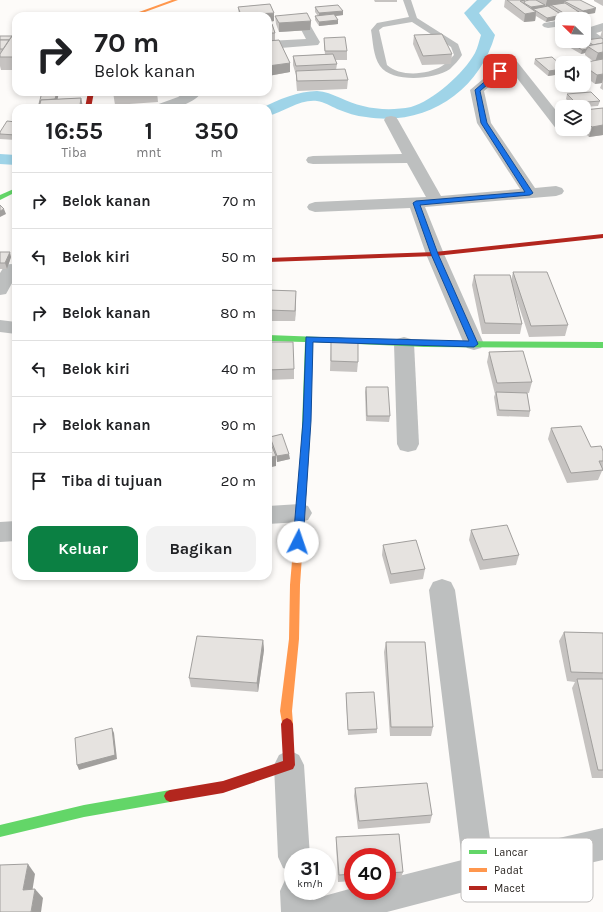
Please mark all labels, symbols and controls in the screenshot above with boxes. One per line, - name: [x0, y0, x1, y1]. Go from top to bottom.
- north arrow: [555, 12, 591, 48]
- map controls: [555, 12, 591, 136]
- text: 70 m: [94, 26, 159, 59]
- icon: right: [28, 28, 80, 80]
- pin: [483, 54, 517, 88]
- button: sound: [555, 56, 591, 92]
- text: Belok kanan: [94, 60, 195, 82]
- icon: arrive: [489, 60, 511, 82]
- button: layers: [555, 100, 591, 136]
- text: 16:55: [45, 117, 103, 145]
- text: 1: [144, 117, 153, 145]
- text: 350: [195, 117, 239, 145]
- text: Tiba: [62, 145, 87, 160]
- text: mnt: [136, 145, 161, 160]
- text: m: [210, 145, 223, 160]
- icon: right: [28, 190, 50, 212]
- text: Belok kanan: [62, 192, 151, 210]
- text: 70 m: [222, 192, 256, 210]
- icon: left: [28, 246, 50, 268]
- text: Belok kiri: [62, 248, 130, 266]
- text: 50 m: [221, 248, 256, 266]
- icon: right: [28, 302, 50, 324]
- text: Belok kanan: [62, 304, 151, 322]
- text: 80 m: [220, 304, 256, 322]
- icon: left: [28, 358, 50, 380]
- text: Belok kiri: [62, 360, 130, 378]
- text: 40 m: [221, 360, 256, 378]
- icon: right: [28, 414, 50, 436]
- text: Belok kanan: [62, 416, 151, 434]
- text: 90 m: [221, 416, 256, 434]
- icon: arrive: [28, 470, 50, 492]
- text: Tiba di tujuan: [62, 472, 162, 490]
- text: 20 m: [221, 472, 256, 490]
- position arrow: [277, 521, 319, 563]
- button: Keluar: [28, 526, 138, 572]
- button: Bagikan: [146, 526, 256, 572]
- legend: [461, 838, 593, 902]
- text: Lancar: [494, 846, 528, 859]
- speed limit sign: 40: [344, 848, 396, 900]
- text: 31: [300, 857, 320, 880]
- text: Padat: [494, 864, 523, 877]
- text: km/h: [297, 878, 323, 890]
- text: Macet: [494, 882, 525, 895]

